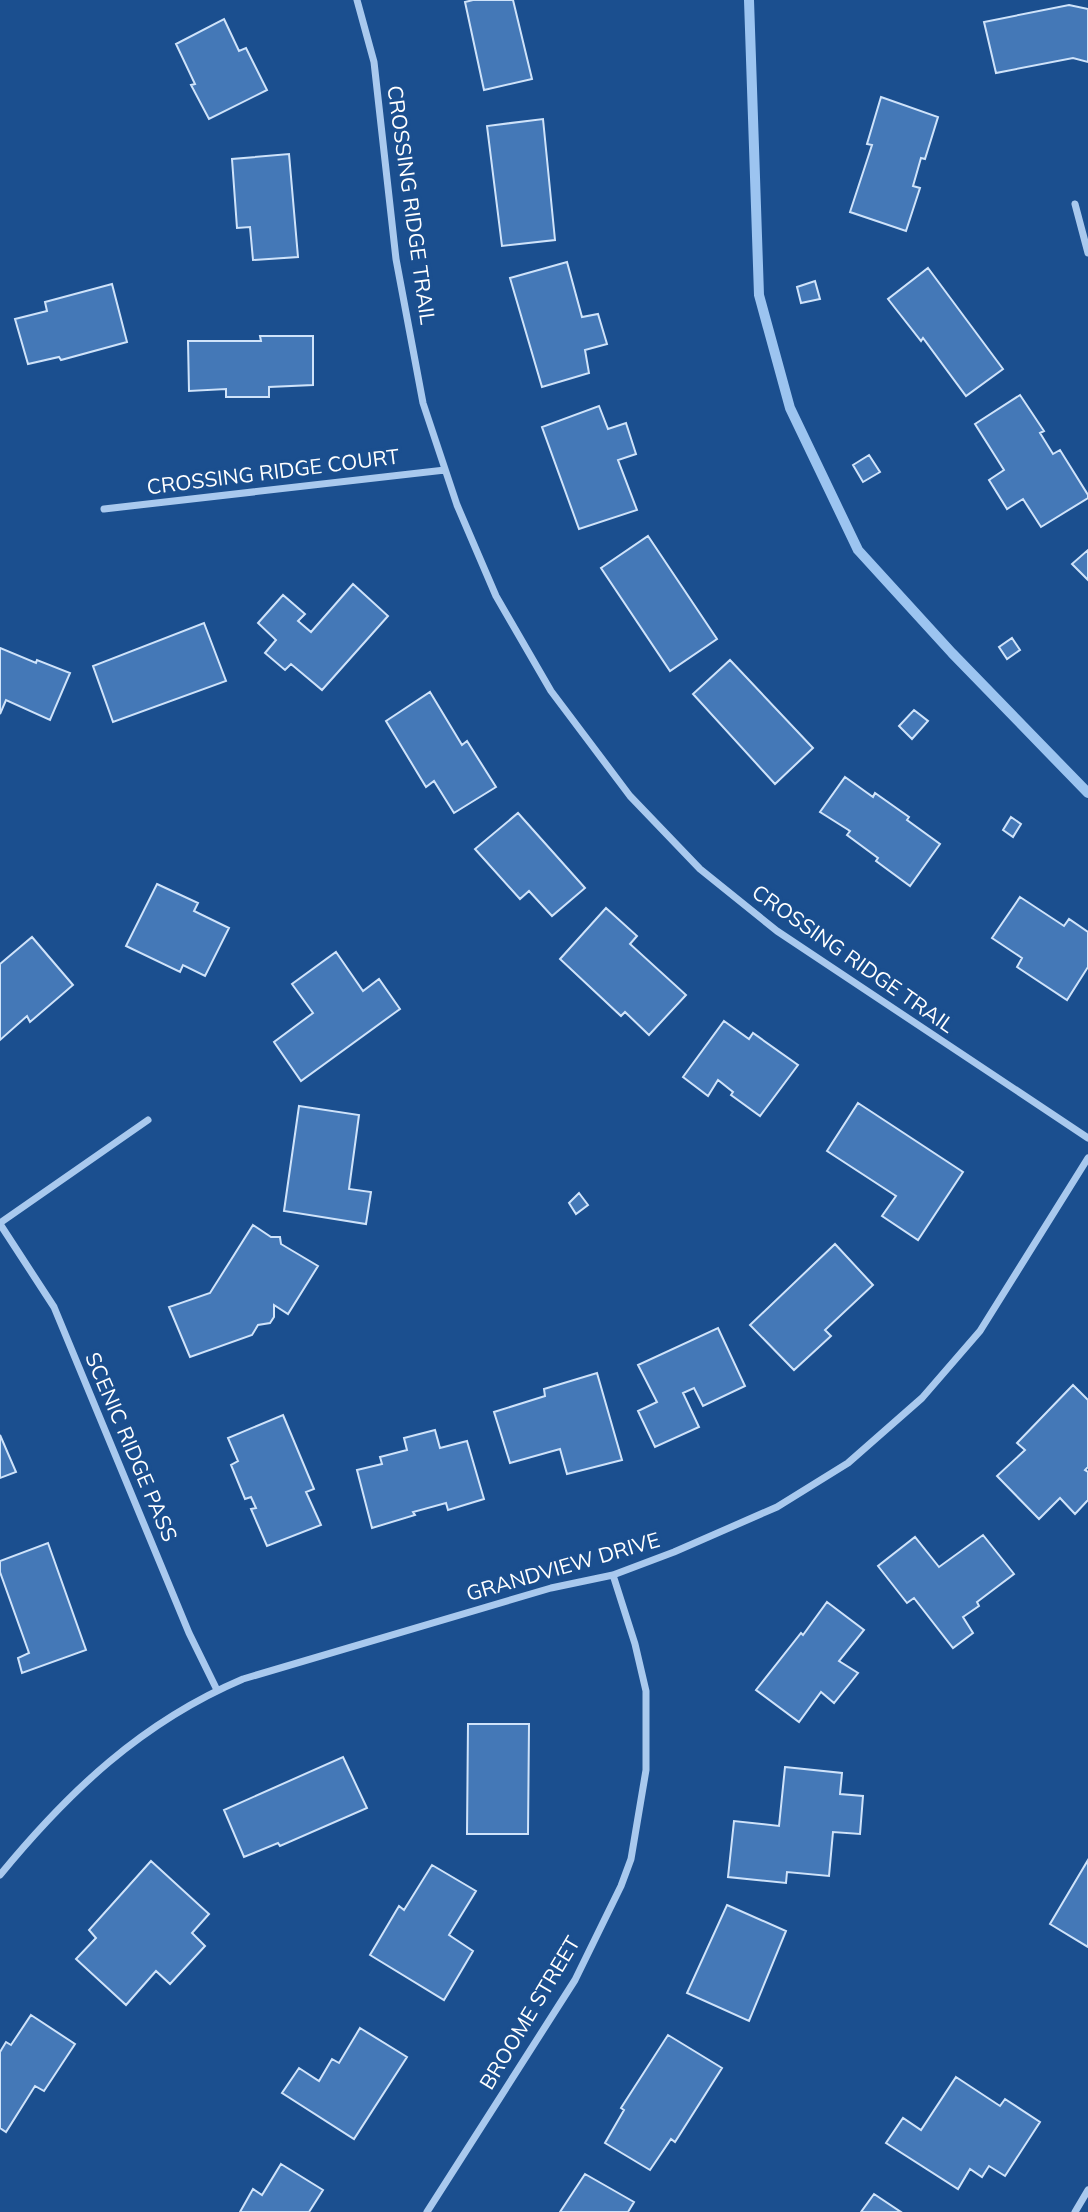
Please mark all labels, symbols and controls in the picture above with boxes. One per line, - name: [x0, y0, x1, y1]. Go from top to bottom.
- street label: CROSSING RIDGE TRAIL: [382, 84, 442, 327]
- street label: CROSSING RIDGE COURT: [145, 443, 401, 499]
- street label: CROSSING RIDGE TRAIL: [747, 878, 960, 1038]
- street label: SCENIC RIDGE PASS: [80, 1348, 184, 1545]
- street label: GRANDVIEW DRIVE: [463, 1526, 662, 1606]
- street label: BROOME STREET: [473, 1931, 585, 2094]

